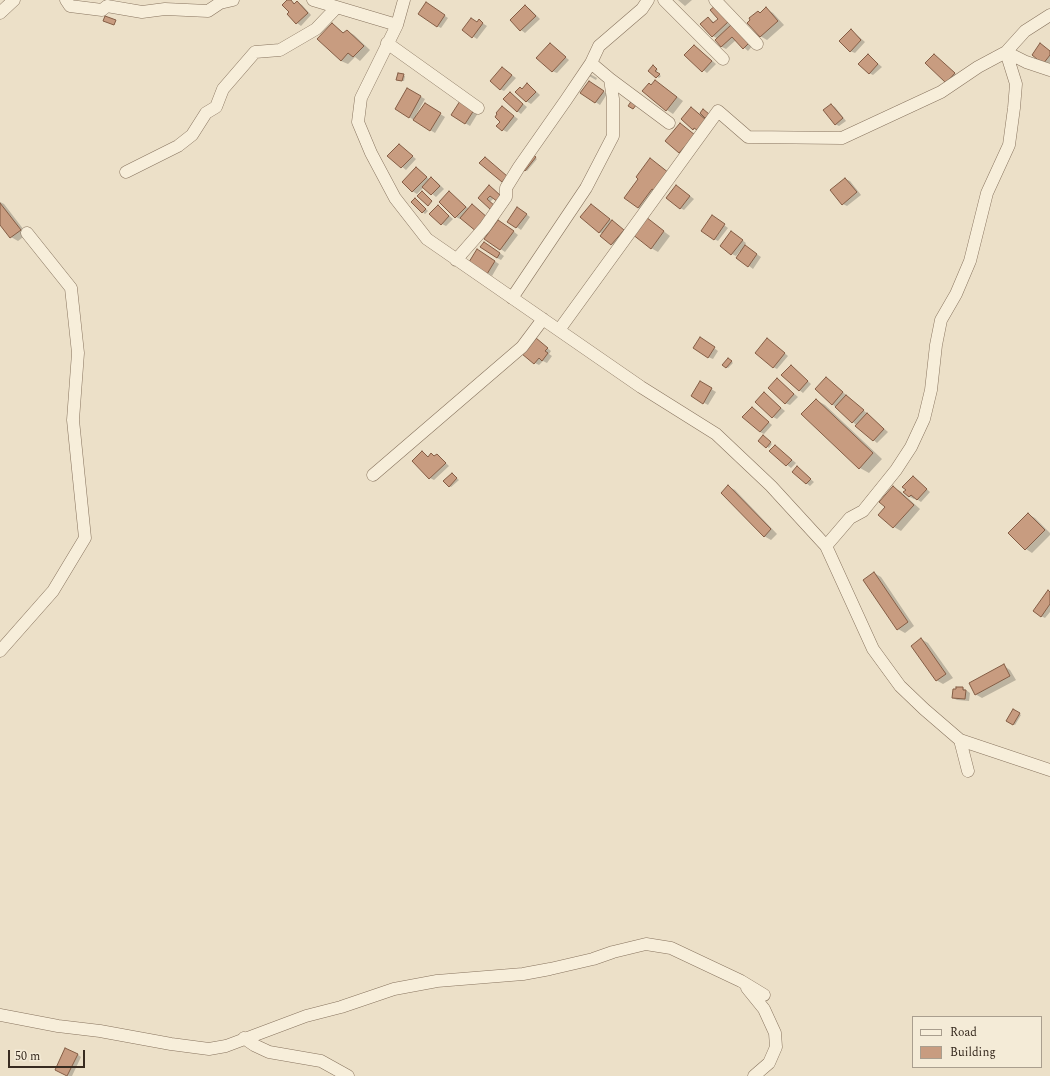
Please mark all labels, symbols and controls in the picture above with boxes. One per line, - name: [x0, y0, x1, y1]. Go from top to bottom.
- legend: [912, 1016, 1042, 1068]
- text: Road: [950, 1023, 977, 1042]
- scale bar: [10, 1042, 87, 1068]
- text: Building: [950, 1043, 996, 1062]
- text: 50 m: [15, 1047, 40, 1066]

